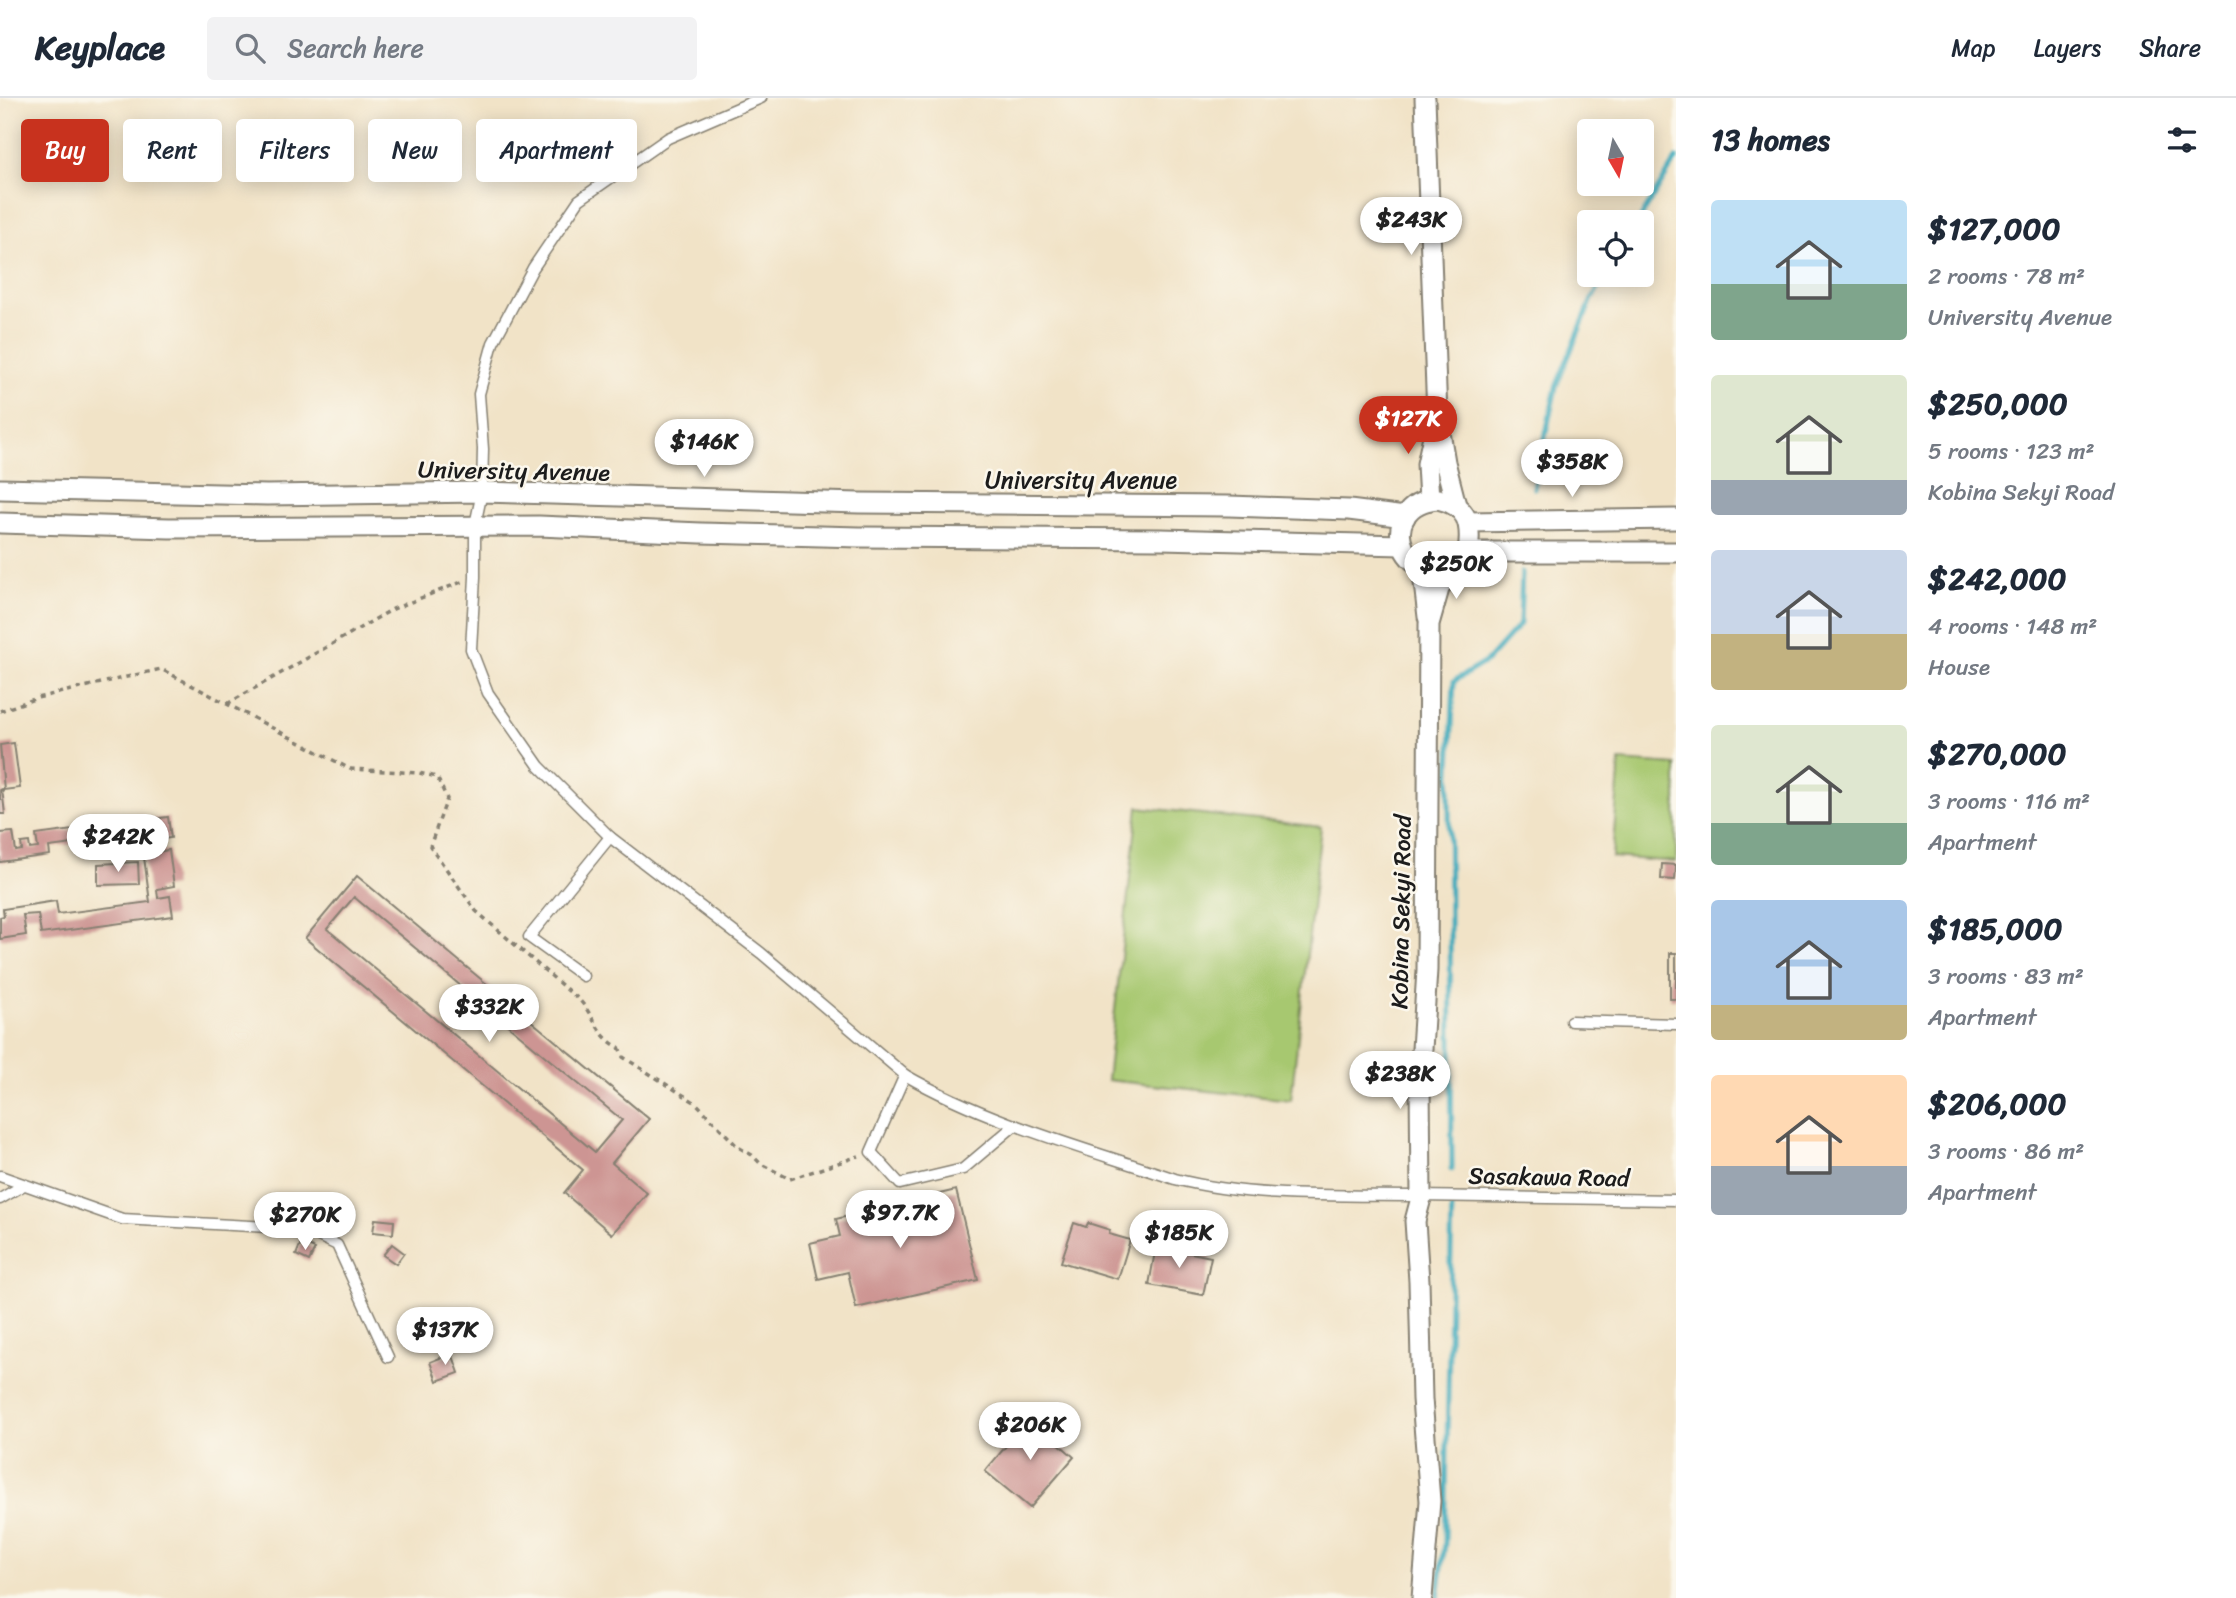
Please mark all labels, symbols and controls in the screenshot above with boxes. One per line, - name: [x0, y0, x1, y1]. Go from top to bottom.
- search box: [207, 17, 697, 80]
- text: Keyplace: [35, 19, 165, 77]
- text: Search here: [287, 25, 424, 71]
- text: Map: [1951, 27, 1996, 69]
- text: Layers: [2034, 27, 2101, 69]
- text: Share: [2139, 27, 2201, 69]
- icon: search: [231, 29, 269, 67]
- text: 13 homes: [1711, 113, 1830, 167]
- chip: Buy: [21, 119, 109, 182]
- chip: Rent: [123, 119, 222, 182]
- chip: Filters: [236, 119, 354, 182]
- chip: New: [368, 119, 462, 182]
- chip: Apartment: [476, 119, 637, 182]
- north arrow: [1577, 119, 1654, 196]
- map controls: [1577, 119, 1654, 287]
- icon: filters: [2163, 121, 2201, 159]
- pin: $243K: [1362, 198, 1460, 257]
- text: $243K: [1376, 199, 1446, 240]
- text: $127,000: [1928, 202, 2060, 256]
- button: locate: [1577, 210, 1654, 287]
- icon: home: [1767, 228, 1851, 312]
- text: 2 rooms · 78 m²: [1928, 256, 2085, 297]
- text: University Avenue: [1928, 297, 2112, 338]
- text: $250,000: [1928, 377, 2068, 431]
- pin: $127K: [1359, 396, 1457, 456]
- text: $127K: [1375, 398, 1441, 439]
- icon: home: [1767, 403, 1851, 487]
- pin: $146K: [655, 420, 753, 479]
- text: $146K: [671, 421, 737, 462]
- text: 5 rooms · 123 m²: [1928, 431, 2095, 472]
- pin: $358K: [1523, 440, 1621, 499]
- text: $358K: [1537, 441, 1607, 482]
- street label: University Avenue: [418, 448, 611, 494]
- street label: University Avenue: [985, 459, 1177, 501]
- text: Kobina Sekyi Road: [1928, 472, 2114, 513]
- pin: $250K: [1407, 542, 1505, 601]
- text: $250K: [1420, 543, 1492, 584]
- text: $242,000: [1928, 552, 2067, 606]
- icon: home: [1767, 578, 1851, 662]
- text: 4 rooms · 148 m²: [1928, 606, 2097, 647]
- text: House: [1928, 647, 1990, 688]
- text: $270,000: [1928, 727, 2067, 781]
- icon: home: [1767, 753, 1851, 837]
- text: 3 rooms · 116 m²: [1928, 781, 2090, 822]
- street label: Kobina Sekyi Road: [1378, 813, 1424, 1010]
- pin: $242K: [69, 814, 167, 874]
- text: $242K: [83, 816, 153, 857]
- text: Apartment: [1928, 822, 2037, 863]
- text: $185,000: [1928, 902, 2062, 956]
- icon: home: [1767, 928, 1851, 1012]
- text: 3 rooms · 83 m²: [1928, 956, 2084, 997]
- pin: $332K: [440, 984, 538, 1044]
- text: $332K: [455, 986, 523, 1027]
- text: Apartment: [1928, 997, 2037, 1038]
- pin: $238K: [1351, 1052, 1449, 1111]
- text: $238K: [1365, 1053, 1435, 1094]
- text: $206,000: [1928, 1077, 2066, 1131]
- icon: home: [1767, 1103, 1851, 1187]
- text: 3 rooms · 86 m²: [1928, 1131, 2084, 1172]
- street label: Sasakawa Road: [1468, 1155, 1632, 1199]
- text: Apartment: [1928, 1172, 2037, 1213]
- pin: $97.7K: [843, 1190, 957, 1250]
- pin: $270K: [256, 1192, 354, 1252]
- text: $97.7K: [862, 1192, 938, 1233]
- text: $270K: [270, 1194, 340, 1235]
- pin: $185K: [1130, 1210, 1228, 1270]
- text: $185K: [1145, 1212, 1213, 1253]
- pin: $137K: [396, 1308, 494, 1367]
- text: $137K: [412, 1309, 478, 1350]
- pin: $206K: [981, 1402, 1079, 1462]
- text: $206K: [995, 1404, 1065, 1445]

